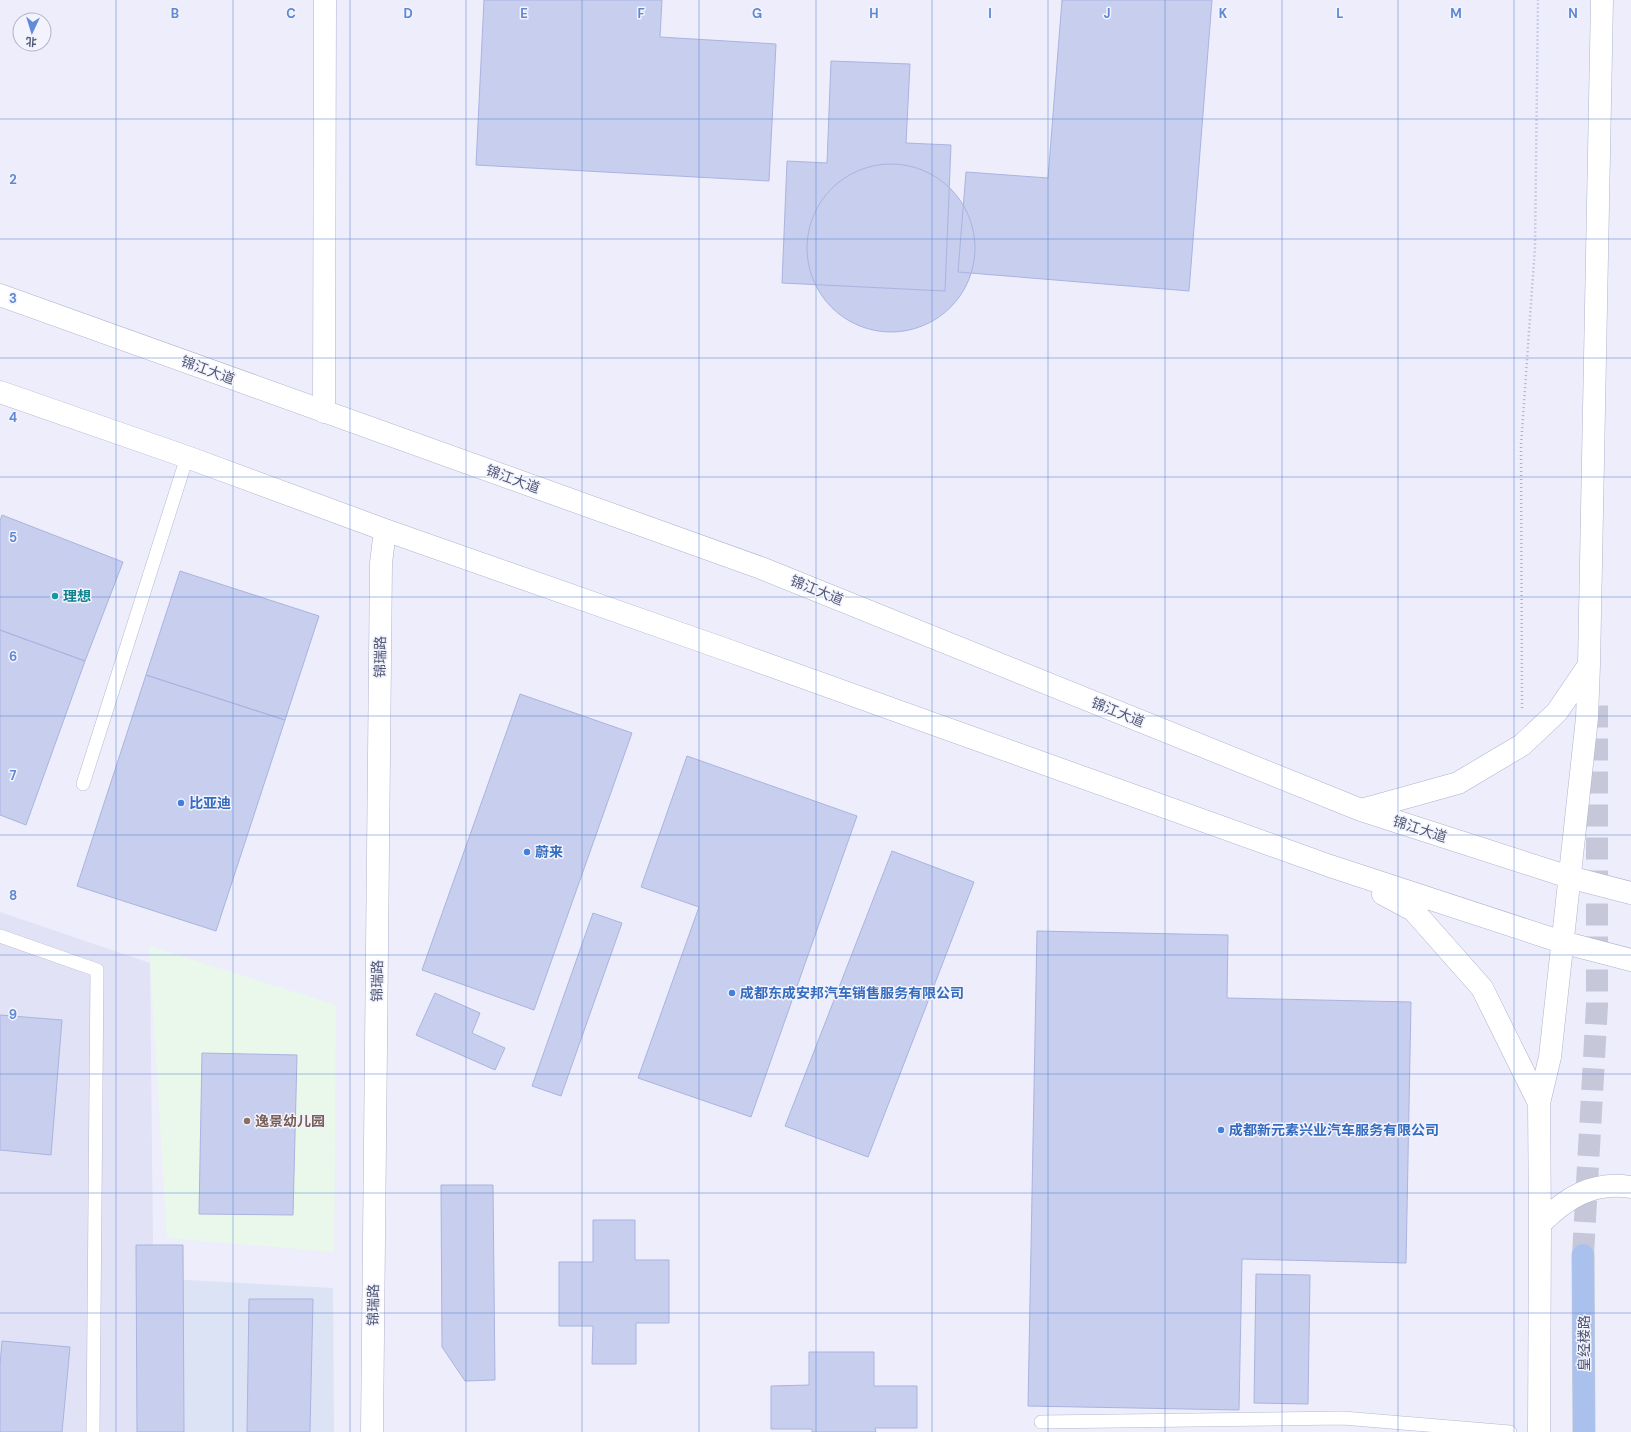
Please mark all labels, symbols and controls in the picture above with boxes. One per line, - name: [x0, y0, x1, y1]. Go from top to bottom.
- text: B: [171, 5, 179, 22]
- text: C: [286, 5, 296, 22]
- text: D: [403, 5, 413, 22]
- text: E: [520, 5, 528, 22]
- text: F: [637, 5, 645, 22]
- text: G: [752, 5, 762, 22]
- text: H: [869, 5, 879, 22]
- text: I: [988, 5, 992, 22]
- text: J: [1103, 5, 1111, 22]
- text: K: [1219, 5, 1228, 22]
- text: L: [1336, 5, 1344, 22]
- text: M: [1450, 5, 1462, 22]
- text: N: [1568, 5, 1578, 22]
- north arrow: [12, 12, 52, 52]
- text: 北: [25, 35, 37, 49]
- text: 2: [9, 171, 17, 188]
- text: 3: [9, 290, 17, 307]
- street label: 锦江大道: [179, 352, 237, 388]
- text: 4: [9, 409, 17, 426]
- street label: 锦江大道: [484, 461, 542, 497]
- text: 5: [9, 529, 17, 546]
- street label: 锦江大道: [788, 571, 846, 609]
- place label: 理想: [63, 587, 91, 605]
- marker: 理想: [50, 591, 60, 601]
- street label: 锦瑞路: [371, 636, 389, 678]
- text: 6: [9, 648, 17, 665]
- street label: 锦江大道: [1089, 693, 1147, 731]
- text: 7: [10, 767, 17, 784]
- place label: 比亚迪: [189, 794, 231, 812]
- marker: 比亚迪: [176, 798, 186, 808]
- street label: 锦江大道: [1391, 812, 1449, 846]
- place label: 蔚来: [535, 843, 563, 861]
- marker: 蔚来: [522, 847, 532, 857]
- text: 8: [9, 887, 17, 904]
- street label: 锦瑞路: [368, 960, 386, 1002]
- place label: 成都东成安邦汽车销售服务有限公司: [740, 984, 964, 1002]
- marker: 成都东成安邦汽车销售服务有限公司: [727, 988, 737, 998]
- text: 9: [9, 1006, 17, 1023]
- place label: 逸景幼儿园: [255, 1112, 325, 1130]
- marker: 逸景幼儿园: [242, 1116, 252, 1126]
- place label: 成都新元素兴业汽车服务有限公司: [1229, 1121, 1439, 1139]
- marker: 成都新元素兴业汽车服务有限公司: [1216, 1125, 1226, 1135]
- street label: 锦瑞路: [364, 1284, 382, 1326]
- street label: 皇经楼路: [1575, 1315, 1593, 1371]

